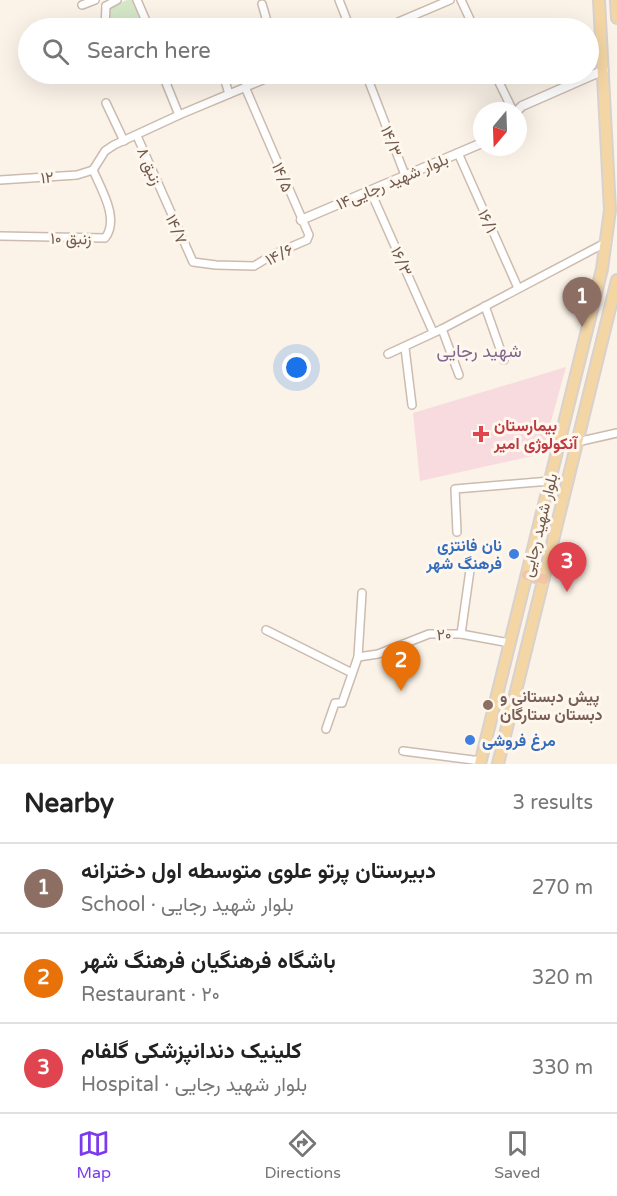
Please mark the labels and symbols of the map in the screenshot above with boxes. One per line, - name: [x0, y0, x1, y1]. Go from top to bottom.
- north arrow: [473, 102, 527, 156]
- street label: ۱۴/۳: [376, 123, 406, 160]
- street label: زنبق ۸: [132, 144, 166, 188]
- street label: بلوار شهید رجایی۱۴: [333, 149, 451, 215]
- street label: ۱۴/۵: [267, 160, 297, 195]
- street label: ۱۲: [40, 168, 54, 188]
- street label: ۱۶/۱: [473, 206, 501, 236]
- street label: ۱۴/۷: [161, 212, 191, 247]
- street label: زنبق ۱۰: [50, 229, 92, 249]
- street label: ۱۴/۶: [262, 239, 297, 270]
- street label: ۱۶/۳: [386, 244, 416, 279]
- pin: 1: [562, 278, 602, 327]
- district label: شهید رجایی: [436, 340, 522, 362]
- your location: [282, 353, 311, 382]
- place label: بیمارستان آنکولوژی امیر: [493, 416, 579, 454]
- marker: بیمارستان آنکولوژی امیر: [472, 425, 490, 443]
- street label: بلوار شهید رجایی: [517, 471, 562, 579]
- place label: نان فانتزی فرهنگ شهر: [425, 536, 502, 574]
- pin: 3: [548, 542, 586, 592]
- marker: نان فانتزی فرهنگ شهر: [507, 547, 521, 561]
- street label: ۲۰: [436, 625, 452, 645]
- pin: 2: [382, 642, 420, 691]
- place label: پیش دبستانی و دبستان ستارگان: [500, 687, 603, 725]
- marker: پیش دبستانی و دبستان ستارگان: [481, 698, 495, 712]
- place label: مرغ فروشی: [482, 731, 556, 751]
- marker: مرغ فروشی: [463, 733, 477, 747]

